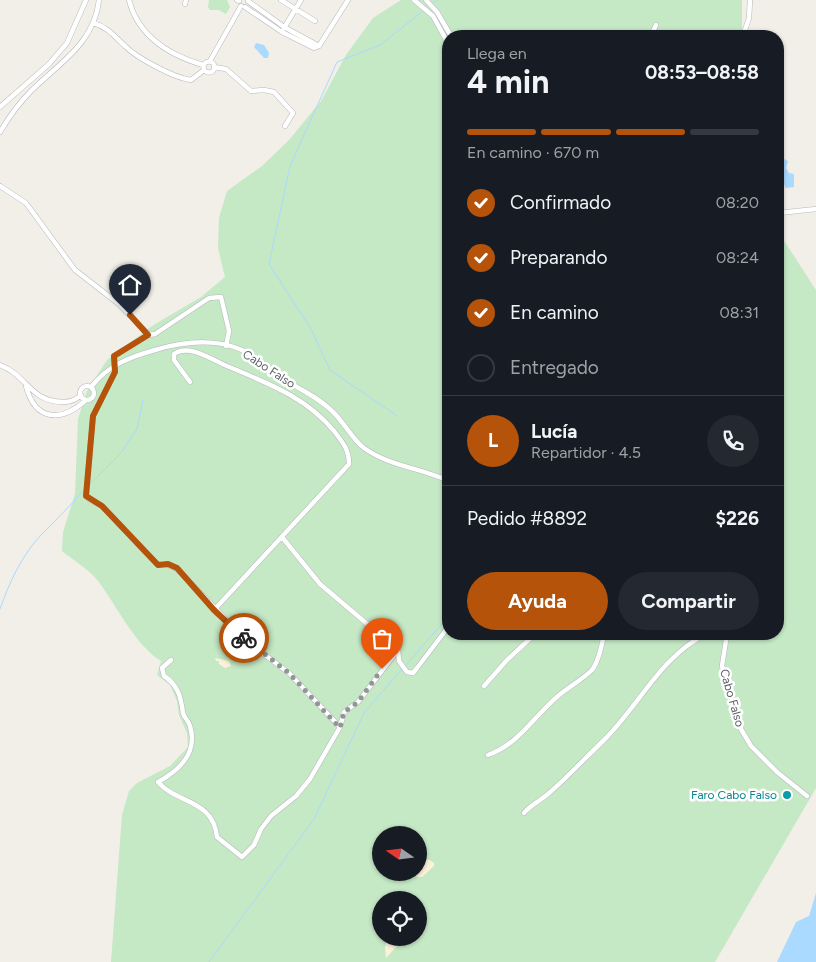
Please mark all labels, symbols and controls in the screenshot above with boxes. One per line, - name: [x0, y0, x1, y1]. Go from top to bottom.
- text: Llega en: [467, 44, 527, 63]
- text: 08:53–08:58: [645, 61, 759, 84]
- text: 4 min: [467, 63, 549, 101]
- text: En camino · 670 m: [467, 143, 599, 162]
- icon: check: [467, 189, 495, 217]
- text: Confirmado: [510, 191, 611, 214]
- text: 08:20: [716, 193, 759, 212]
- icon: check: [467, 244, 495, 272]
- text: Preparando: [510, 246, 608, 269]
- text: 08:24: [716, 248, 759, 267]
- pin: [109, 264, 151, 315]
- icon: home: [116, 271, 144, 299]
- icon: check: [467, 299, 495, 327]
- text: En camino: [510, 301, 599, 324]
- text: 08:31: [720, 303, 759, 322]
- street label: Cabo Falso: [240, 347, 298, 391]
- text: Entregado: [510, 356, 599, 379]
- button: phone: [707, 415, 759, 467]
- text: Lucía: [531, 420, 577, 443]
- text: L: [488, 429, 498, 452]
- text: Repartidor · 4.5: [531, 443, 641, 462]
- text: Pedido #8892: [467, 507, 587, 530]
- text: $226: [715, 507, 759, 530]
- button: Ayuda: [467, 572, 608, 630]
- button: Compartir: [618, 572, 759, 630]
- courier: [219, 613, 269, 663]
- pin: [361, 618, 403, 669]
- icon: bike: [230, 624, 258, 652]
- icon: bag: [368, 625, 396, 653]
- street label: Cabo Falso: [717, 667, 747, 729]
- place label: Faro Cabo Falso: [691, 788, 777, 802]
- marker: Faro Cabo Falso: [781, 789, 793, 801]
- north arrow: [372, 826, 428, 881]
- map controls: [372, 826, 427, 946]
- button: locate: [372, 891, 427, 946]

